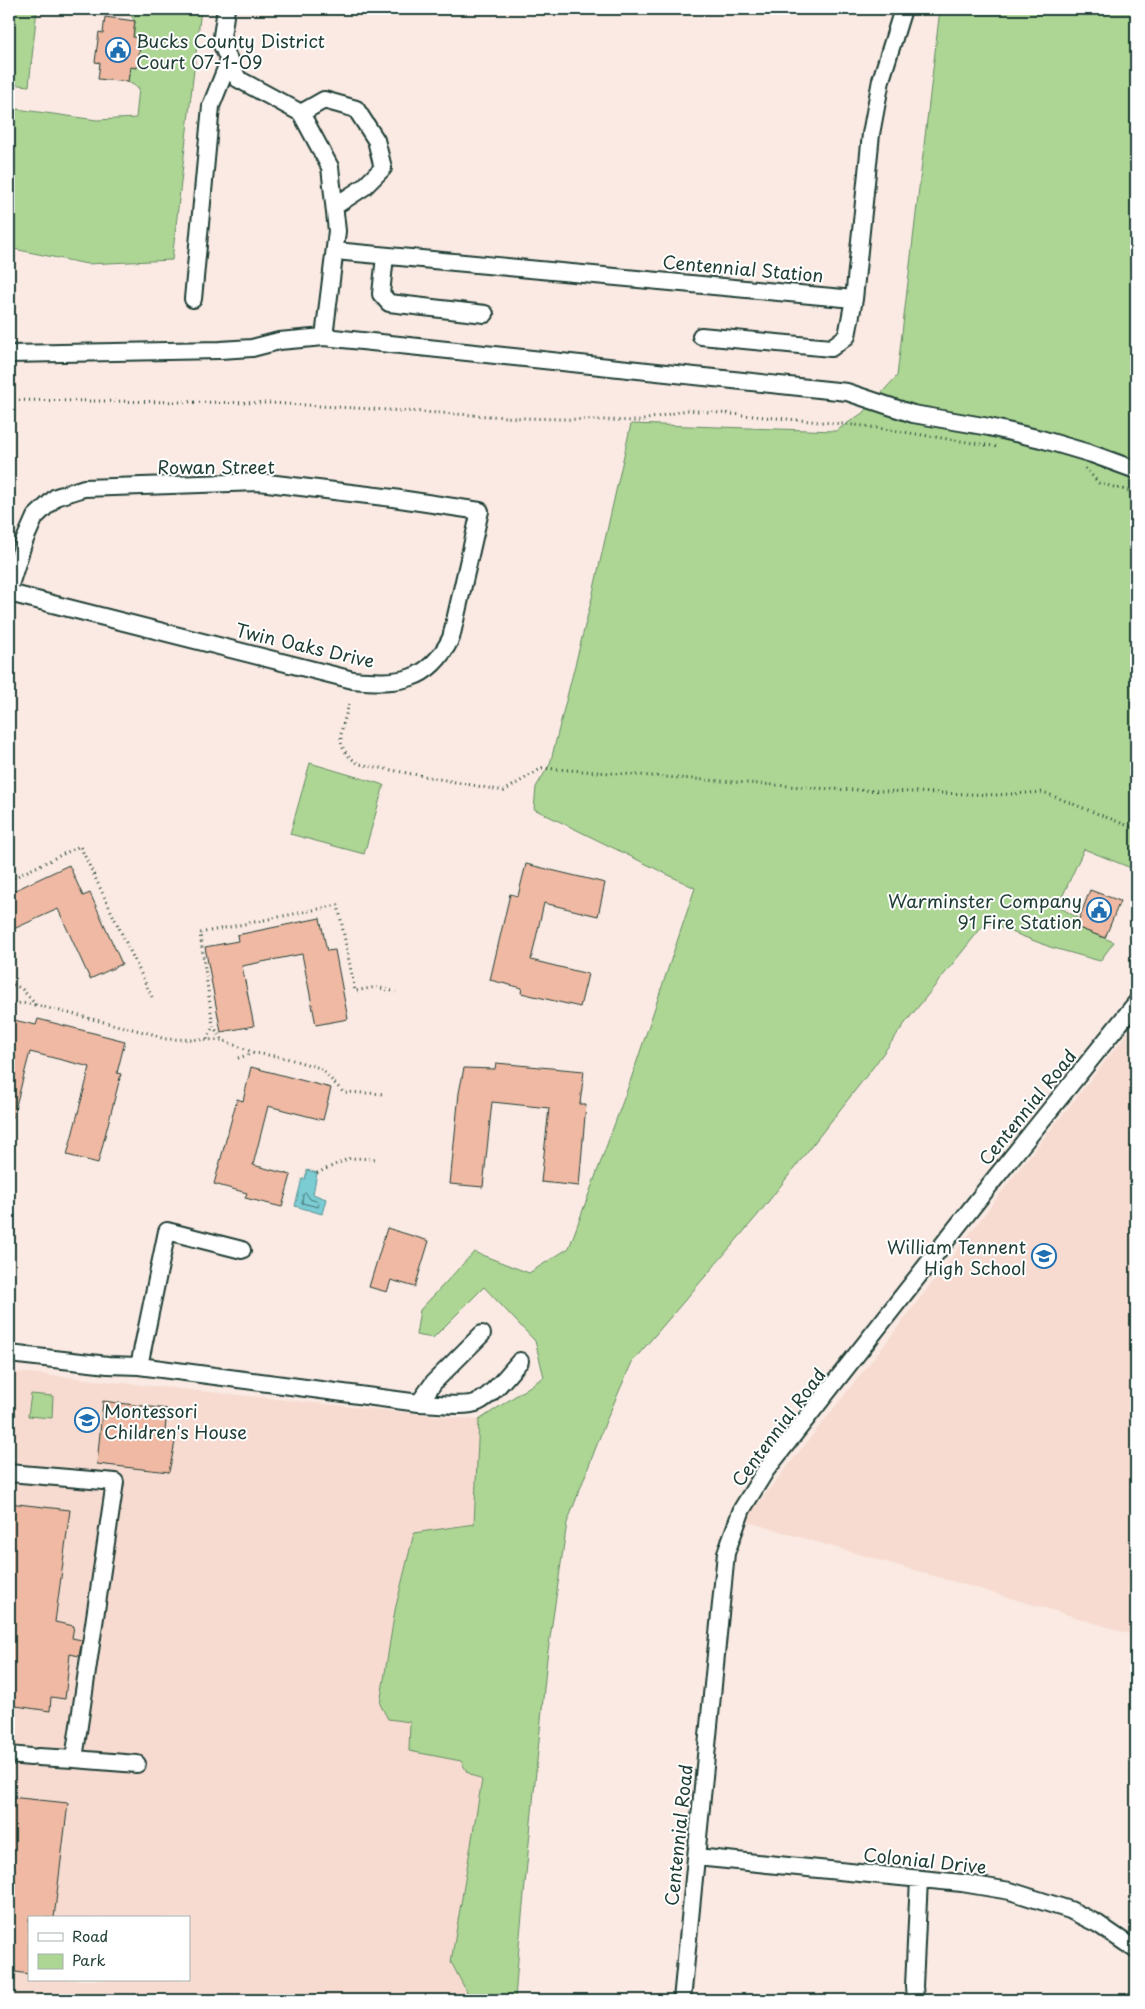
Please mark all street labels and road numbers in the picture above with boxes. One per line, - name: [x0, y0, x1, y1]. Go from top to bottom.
- street label: Centennial Station: [661, 248, 825, 288]
- street label: Rowan Street: [157, 453, 275, 480]
- street label: Twin Oaks Drive: [233, 616, 377, 674]
- street label: Centennial Road: [972, 1043, 1082, 1171]
- street label: Centennial Road: [724, 1362, 832, 1492]
- street label: Centennial Road: [657, 1763, 699, 1907]
- street label: Colonial Drive: [862, 1840, 988, 1880]

